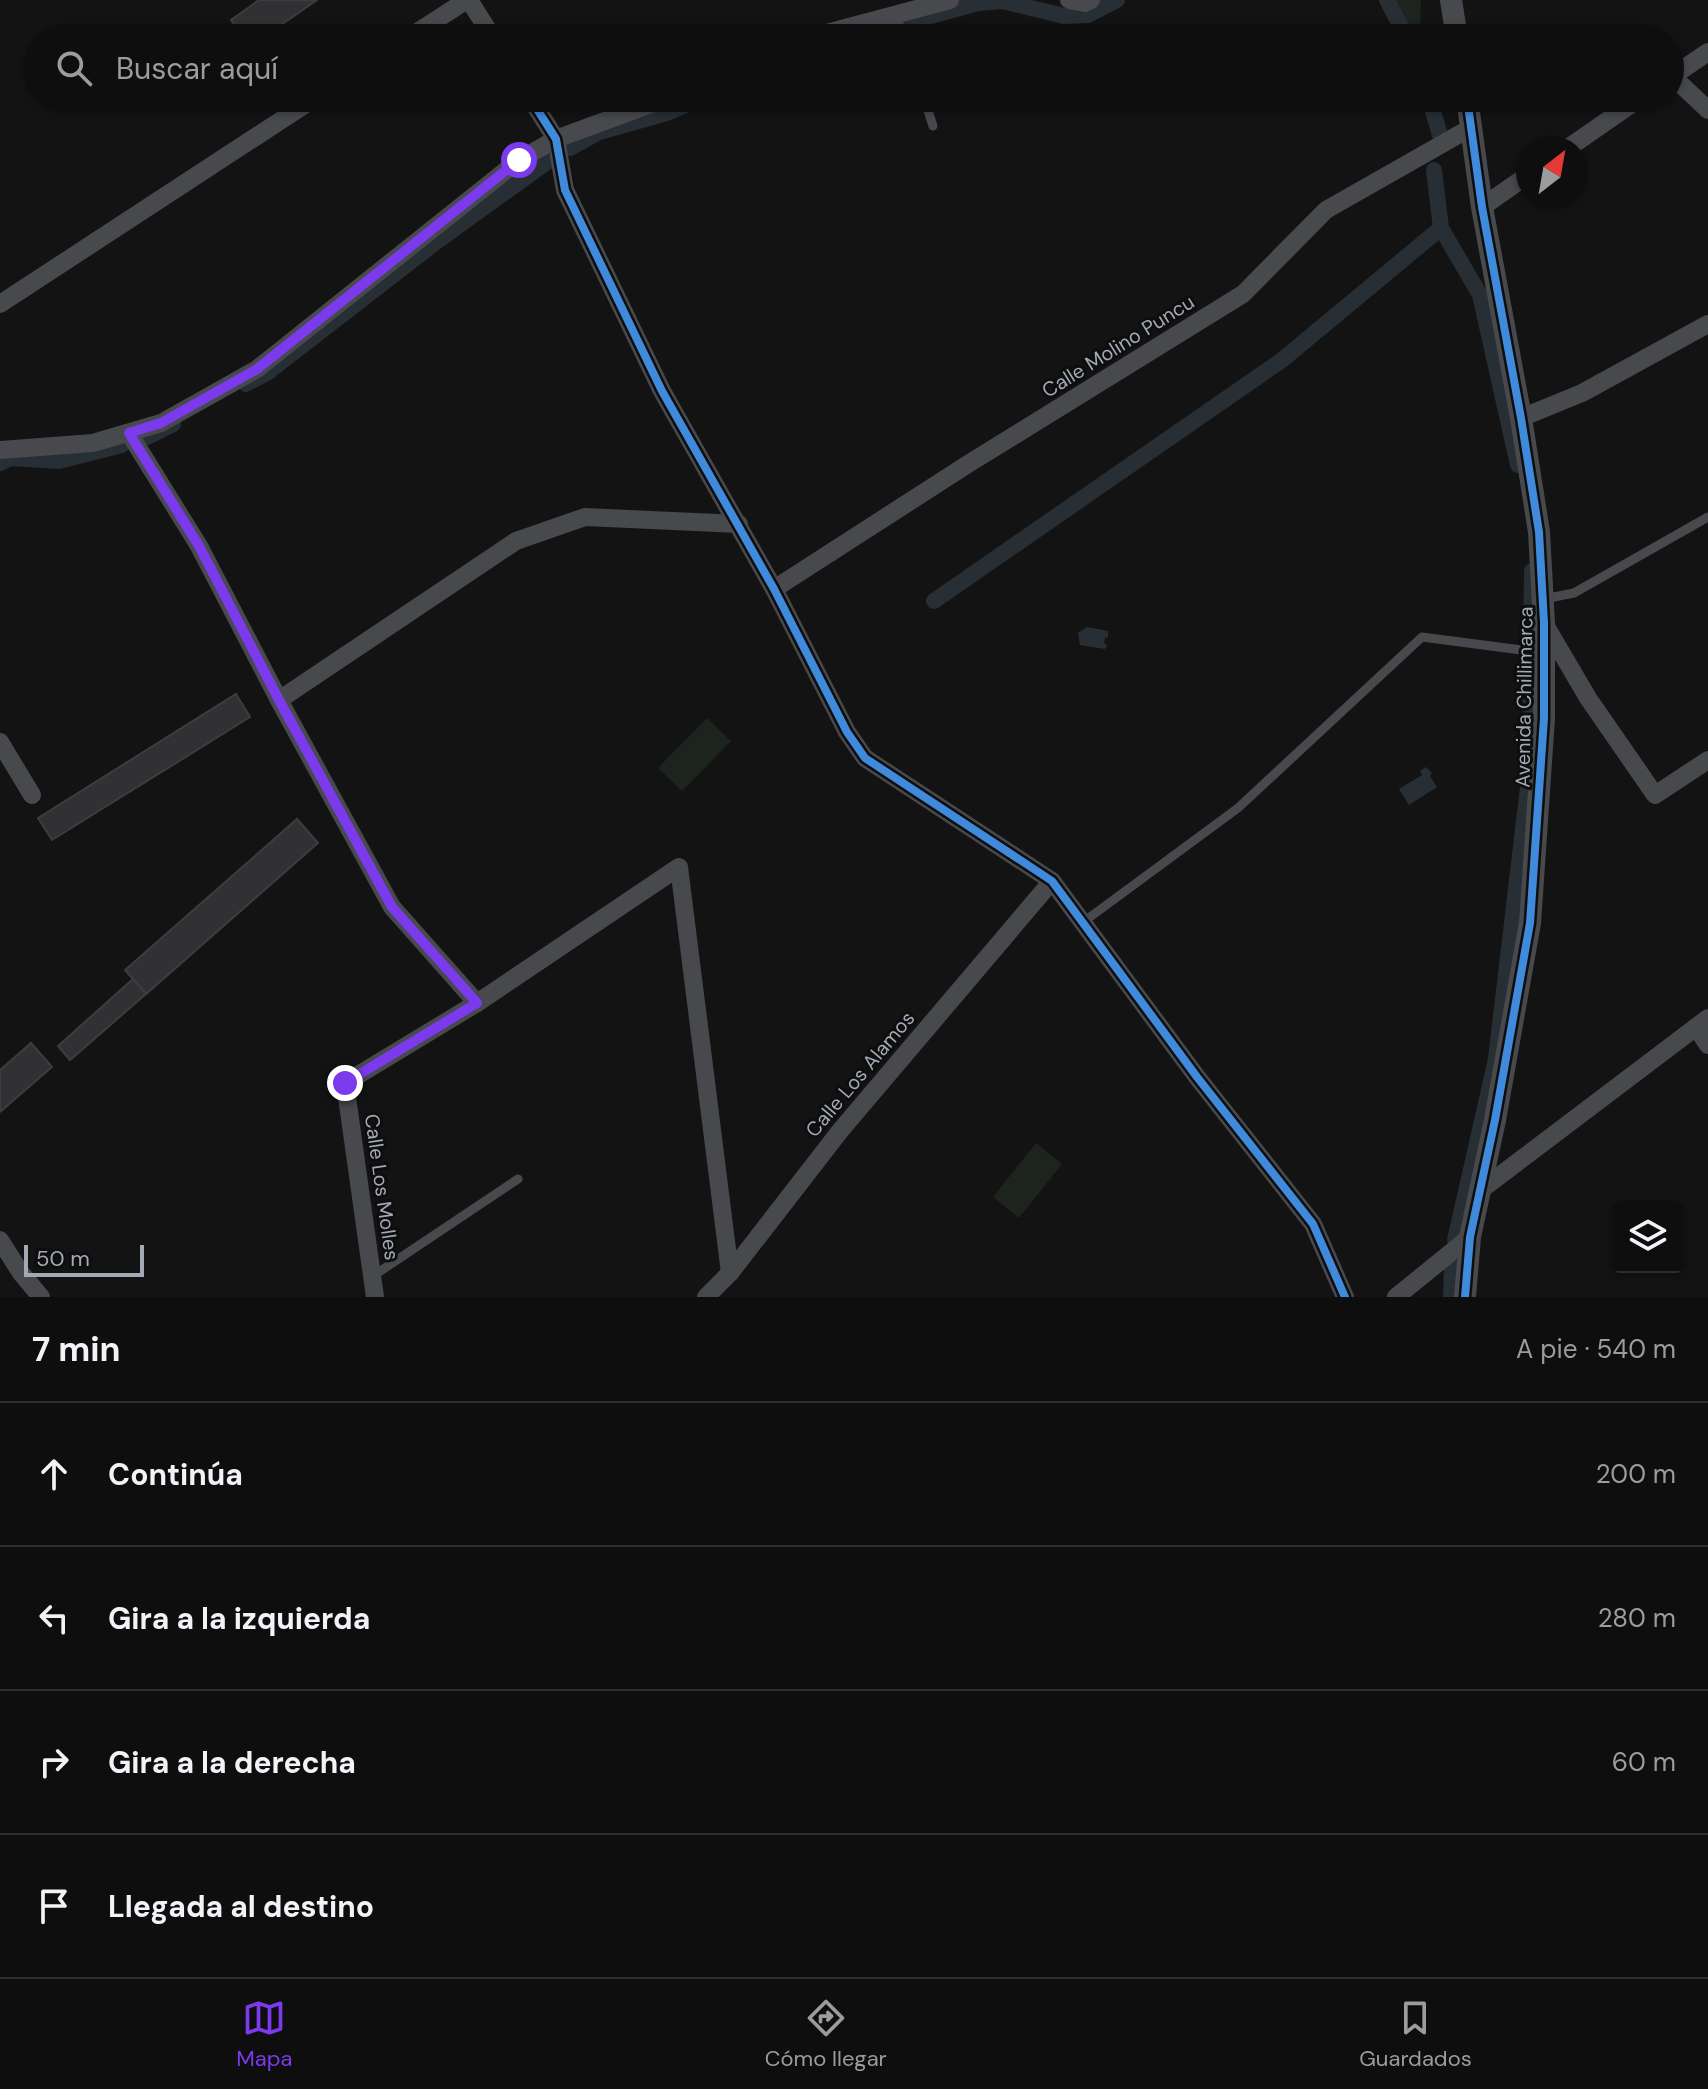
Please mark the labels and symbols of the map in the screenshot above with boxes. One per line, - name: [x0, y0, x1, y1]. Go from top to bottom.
- north arrow: [1516, 136, 1588, 208]
- route start: [501, 142, 537, 178]
- street label: Calle Molino Puncu: [1037, 289, 1199, 403]
- street label: Avenida Chillimarca: [1509, 606, 1539, 788]
- street label: Calle Los Alamos: [800, 1006, 920, 1142]
- route end: [327, 1065, 363, 1101]
- street label: Calle Los Molles: [359, 1112, 405, 1262]
- scale bar: [24, 1241, 144, 1277]

